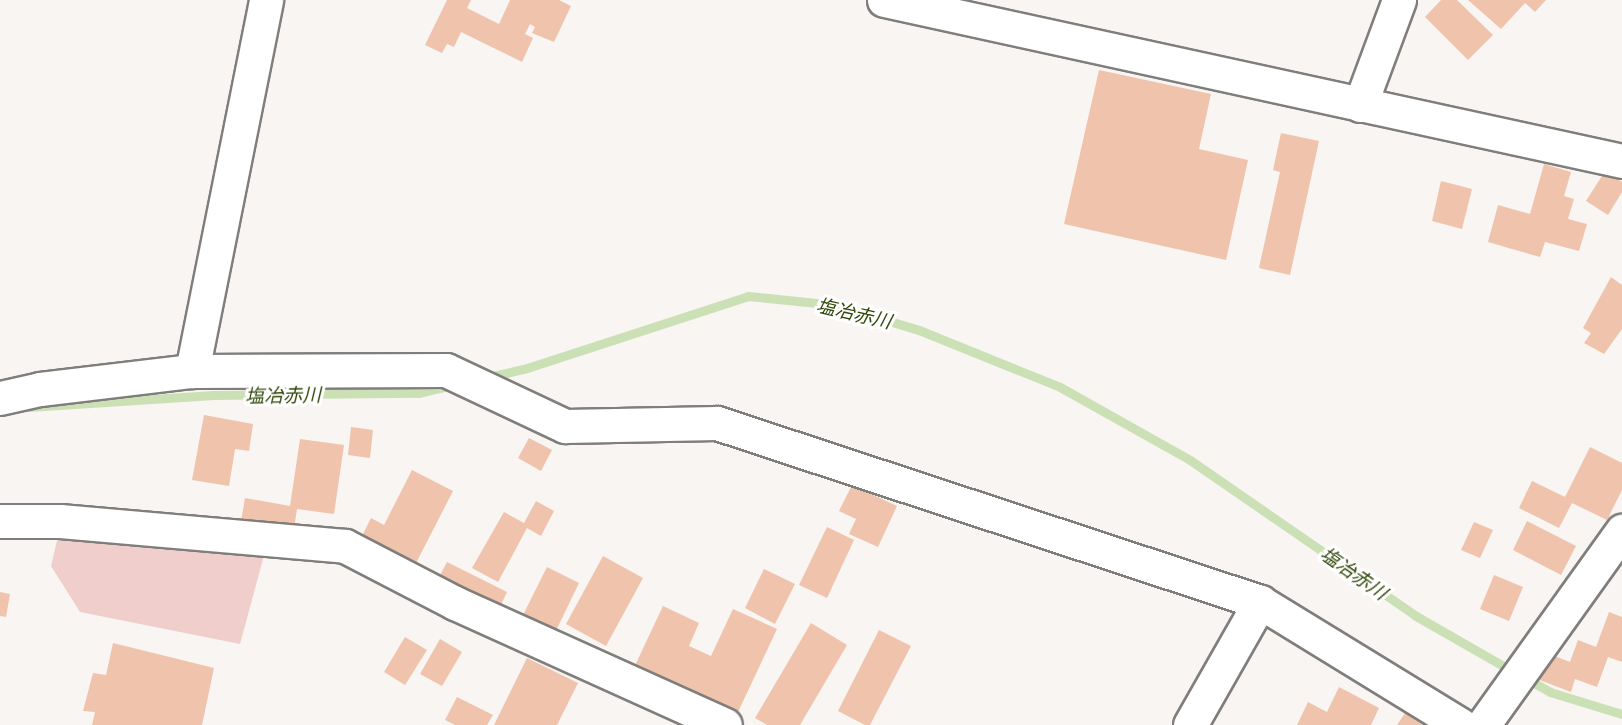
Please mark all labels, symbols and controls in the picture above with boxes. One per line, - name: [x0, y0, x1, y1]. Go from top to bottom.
- water label: 塩冶赤川: [814, 293, 894, 333]
- water label: 塩冶赤川: [245, 383, 321, 407]
- water label: 塩冶赤川: [1316, 542, 1392, 604]

